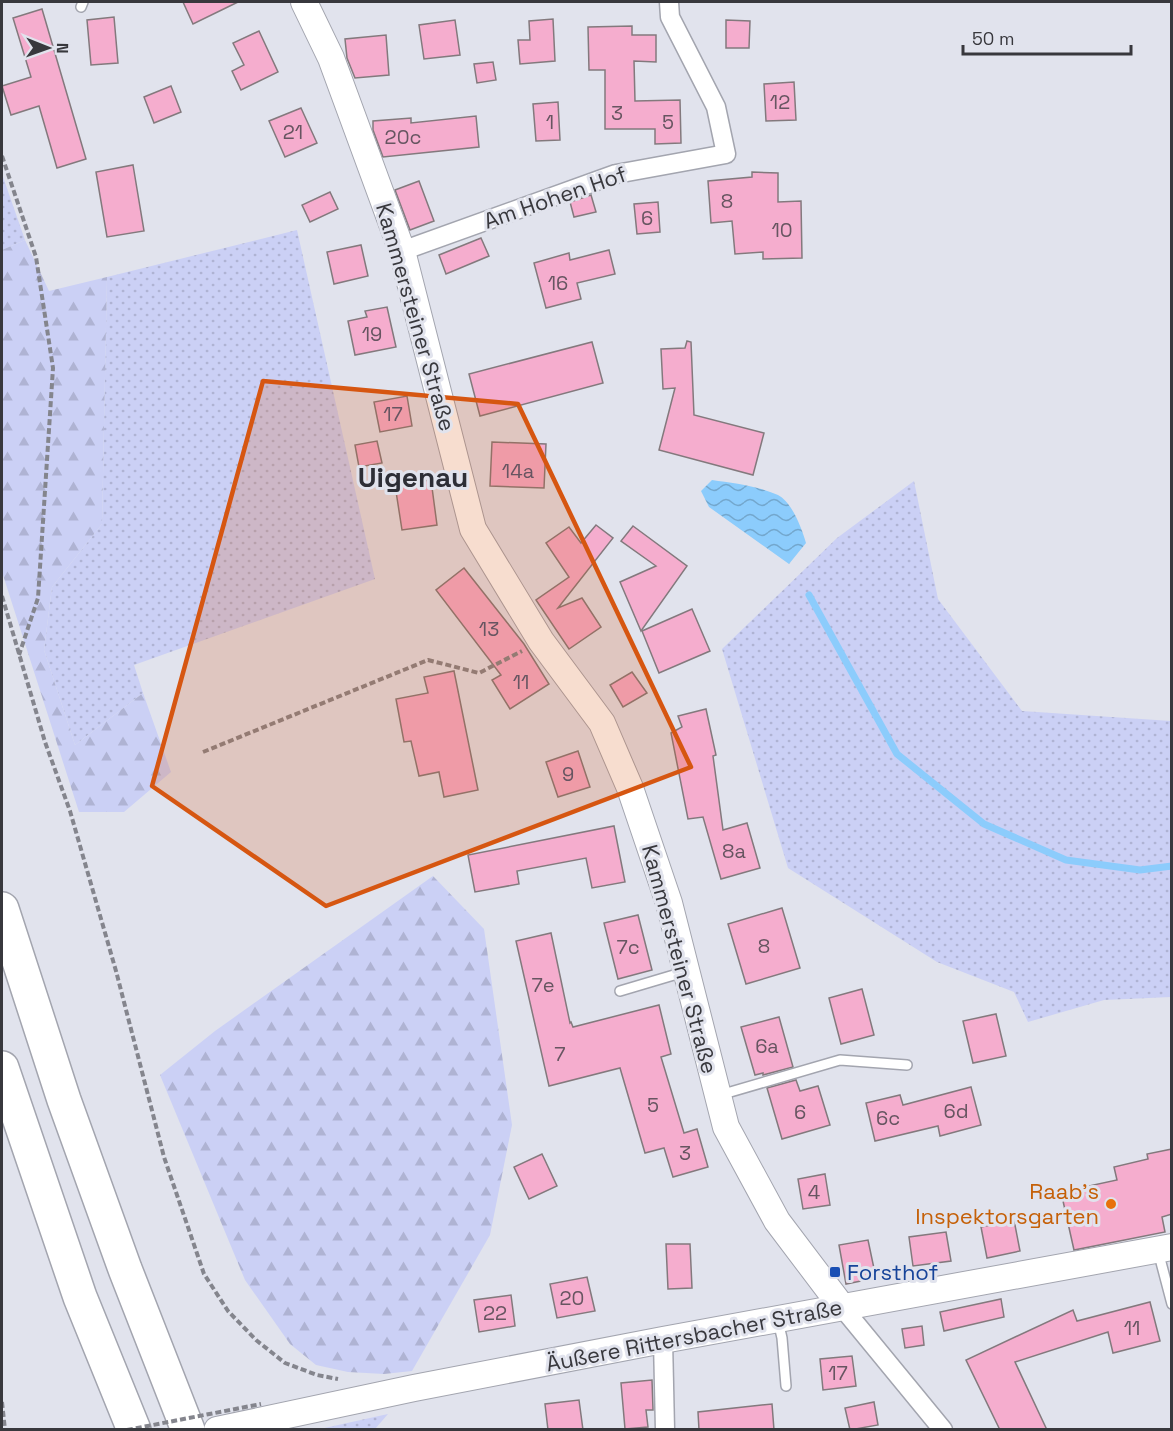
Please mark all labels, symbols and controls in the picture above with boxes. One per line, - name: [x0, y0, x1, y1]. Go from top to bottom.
- north arrow: [18, 18, 78, 78]
- scale bar: [963, 18, 1131, 56]
- text: 50 m: [972, 27, 1014, 50]
- text: N: [52, 43, 73, 54]
- house number: 12: [770, 89, 790, 115]
- house number: 3: [611, 100, 623, 126]
- house number: 1: [546, 109, 554, 135]
- house number: 5: [662, 109, 674, 135]
- house number: 21: [283, 119, 303, 145]
- house number: 20c: [385, 124, 421, 150]
- street label: Am Hohen Hof: [480, 159, 630, 235]
- house number: 8: [721, 188, 733, 214]
- street label: Kammersteiner Straße: [370, 200, 462, 434]
- house number: 6: [641, 205, 653, 231]
- house number: 10: [771, 217, 793, 243]
- house number: 16: [548, 270, 568, 296]
- house number: 19: [362, 321, 382, 347]
- house number: 17: [383, 401, 403, 427]
- house number: 14a: [502, 458, 534, 484]
- district label: Uigenau: [358, 459, 468, 495]
- house number: 13: [479, 616, 499, 642]
- house number: 11: [513, 669, 529, 695]
- house number: 9: [562, 761, 574, 787]
- house number: 8a: [722, 838, 746, 864]
- street label: Kammersteiner Straße: [636, 841, 724, 1077]
- house number: 8: [758, 933, 770, 959]
- house number: 7c: [616, 934, 640, 960]
- house number: 7e: [531, 972, 555, 998]
- house number: 6a: [755, 1033, 779, 1059]
- house number: 7: [554, 1041, 566, 1067]
- house number: 5: [647, 1092, 659, 1118]
- house number: 6d: [943, 1098, 969, 1124]
- house number: 6: [794, 1099, 806, 1125]
- house number: 6c: [876, 1105, 900, 1131]
- house number: 3: [679, 1140, 691, 1166]
- place label: Raab's Inspektorsgarten: [915, 1177, 1099, 1230]
- house number: 4: [808, 1179, 820, 1205]
- marker: Raab's Inspektorsgarten: [1104, 1197, 1118, 1211]
- place label: Forsthof: [847, 1258, 939, 1286]
- marker: Forsthof: [828, 1265, 842, 1279]
- house number: 20: [560, 1285, 584, 1311]
- street label: Äußere Rittersbacher Straße: [544, 1293, 844, 1377]
- house number: 22: [483, 1300, 507, 1326]
- house number: 11: [1124, 1315, 1140, 1341]
- house number: 17: [828, 1360, 848, 1386]

